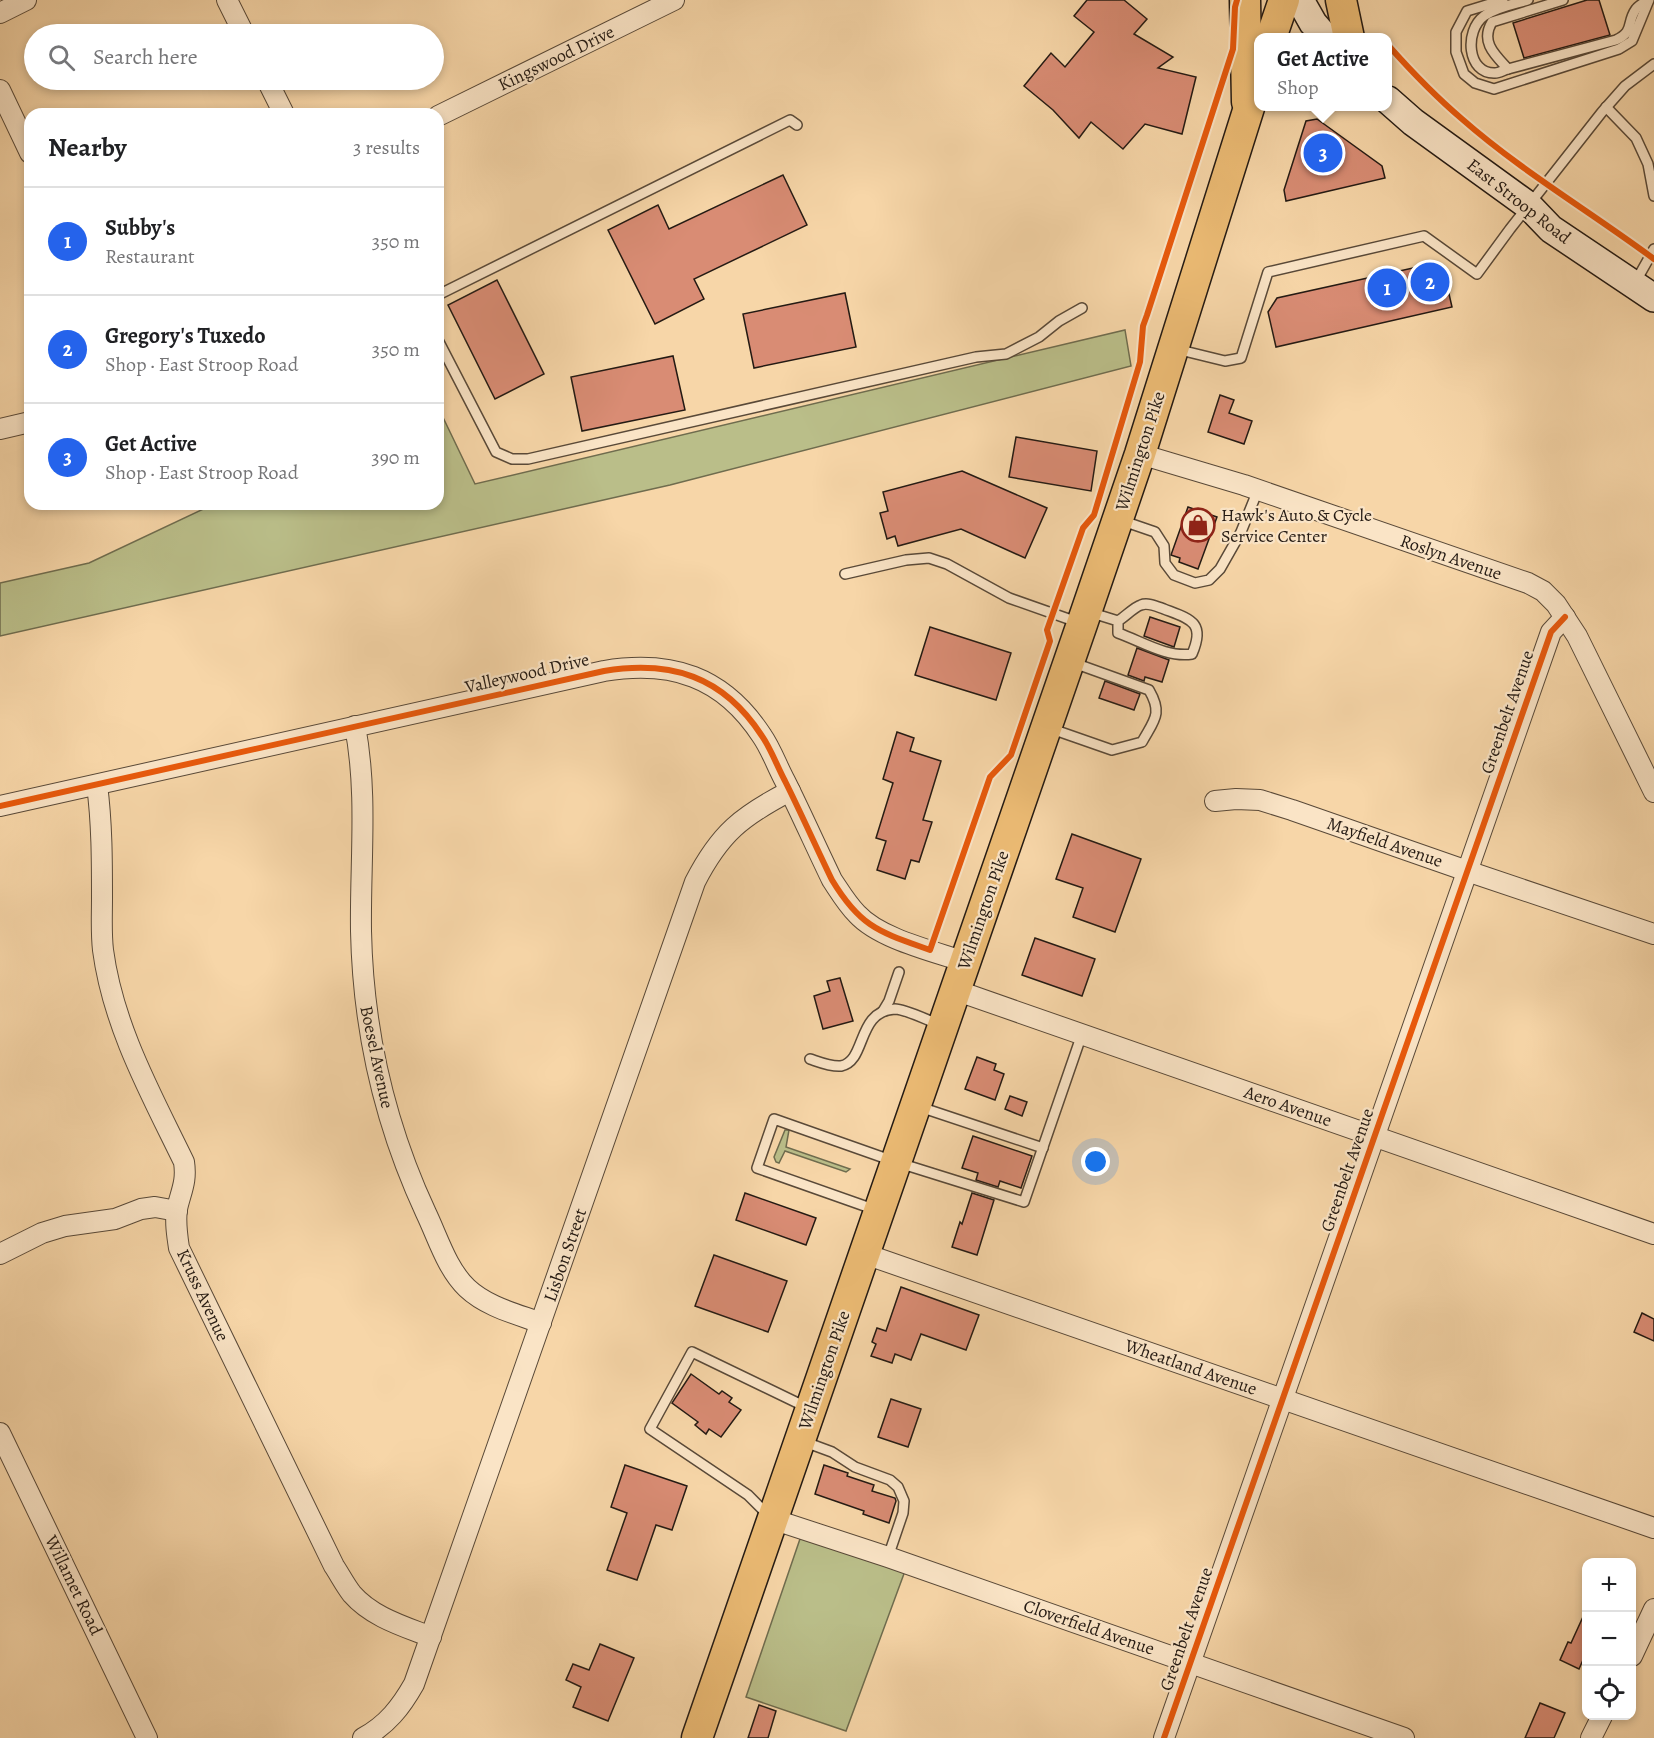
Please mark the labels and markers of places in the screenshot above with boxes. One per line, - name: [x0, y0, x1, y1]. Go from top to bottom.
- pin: 3: [1304, 130, 1342, 176]
- pin: 2: [1410, 260, 1450, 304]
- pin: 1: [1368, 266, 1406, 310]
- place label: Hawk's Auto & Cycle Service Center: [1221, 503, 1372, 548]
- shop icon: Hawk's Auto & Cycle Service Center: [1180, 507, 1216, 543]

